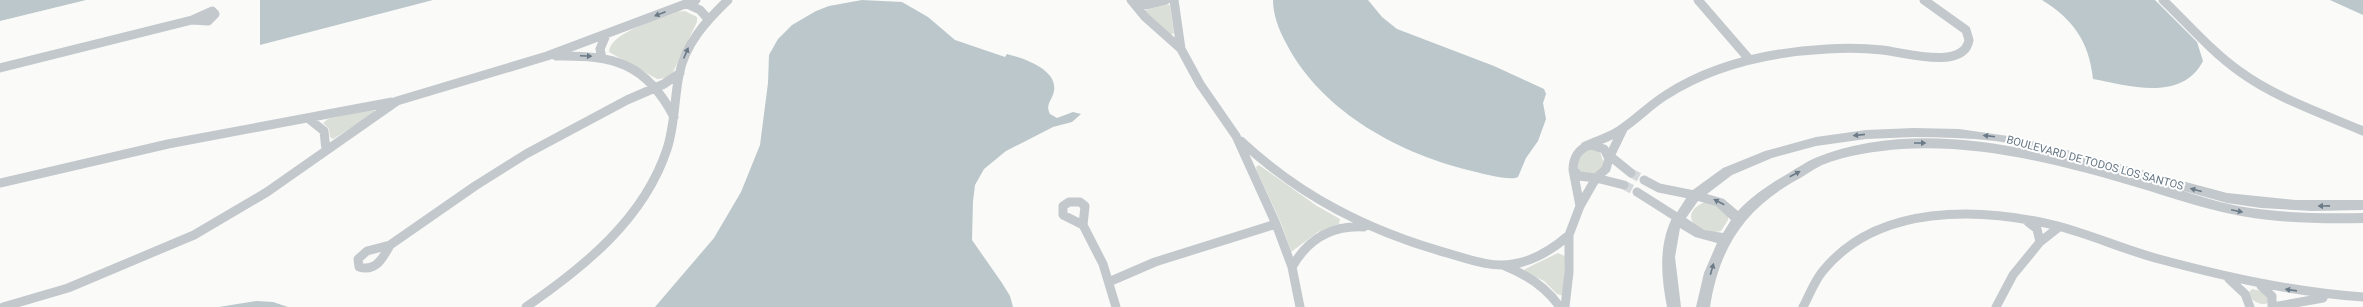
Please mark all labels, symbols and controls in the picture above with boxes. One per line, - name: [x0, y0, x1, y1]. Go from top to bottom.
- one-way arrow: [653, 12, 665, 18]
- one-way arrow: [684, 47, 690, 59]
- one-way arrow: [580, 53, 593, 59]
- one-way arrow: [1853, 131, 1865, 138]
- one-way arrow: [1983, 133, 1995, 140]
- street label: BOULEVARD DE TODOS LOS SANTOS: [2005, 133, 2185, 193]
- one-way arrow: [1914, 140, 1927, 146]
- one-way arrow: [1789, 170, 1800, 177]
- one-way arrow: [2189, 187, 2201, 193]
- one-way arrow: [1713, 199, 1725, 205]
- one-way arrow: [2317, 203, 2330, 209]
- one-way arrow: [2231, 208, 2243, 214]
- one-way arrow: [1709, 263, 1715, 275]
- one-way arrow: [2285, 287, 2297, 293]

